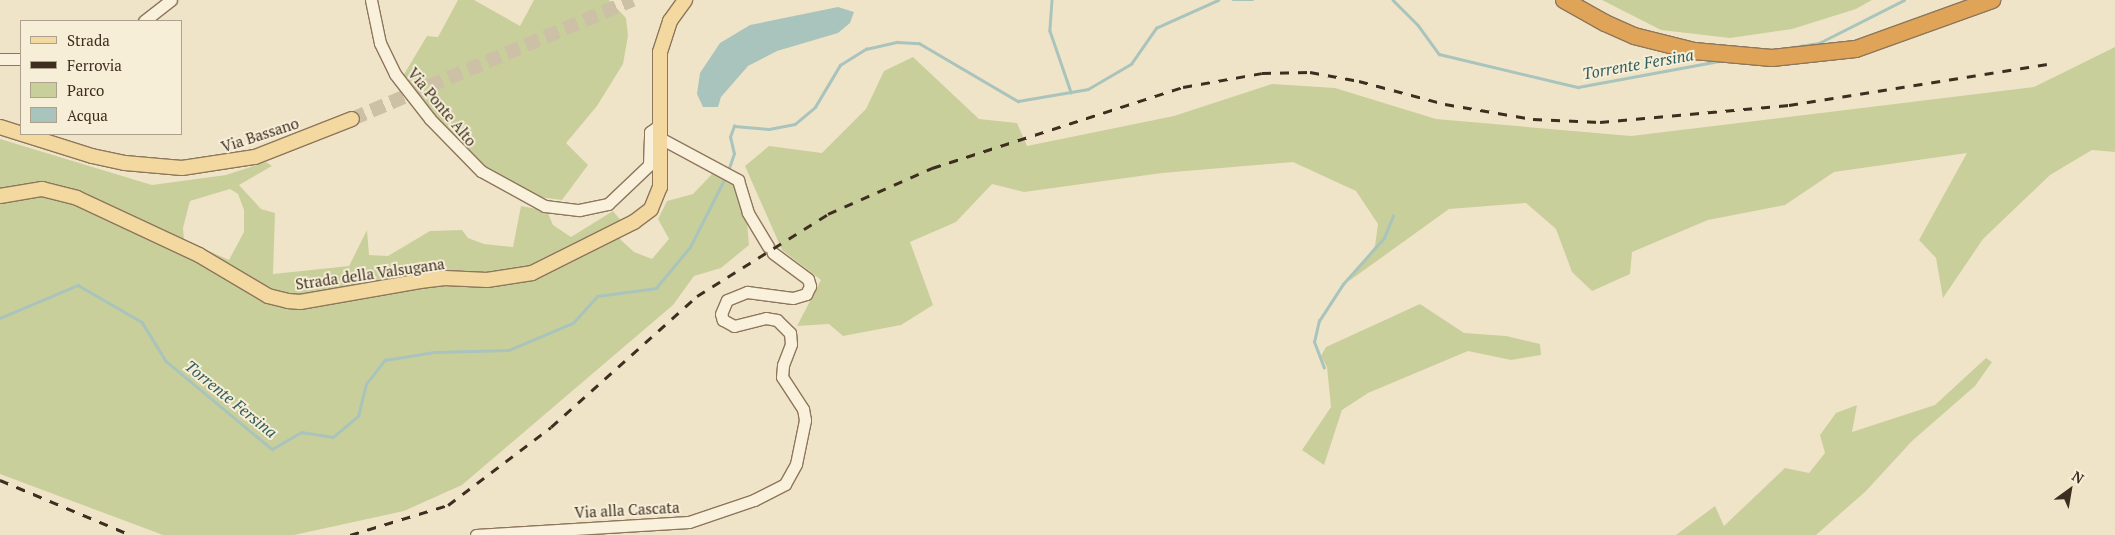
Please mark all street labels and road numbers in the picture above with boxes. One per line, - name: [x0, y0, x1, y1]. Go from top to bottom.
- street label: Via Ponte Alto: [404, 64, 480, 150]
- street label: Via Bassano: [219, 114, 301, 156]
- street label: Strada della Valsugana: [294, 255, 446, 293]
- street label: Via alla Cascata: [574, 498, 680, 522]

